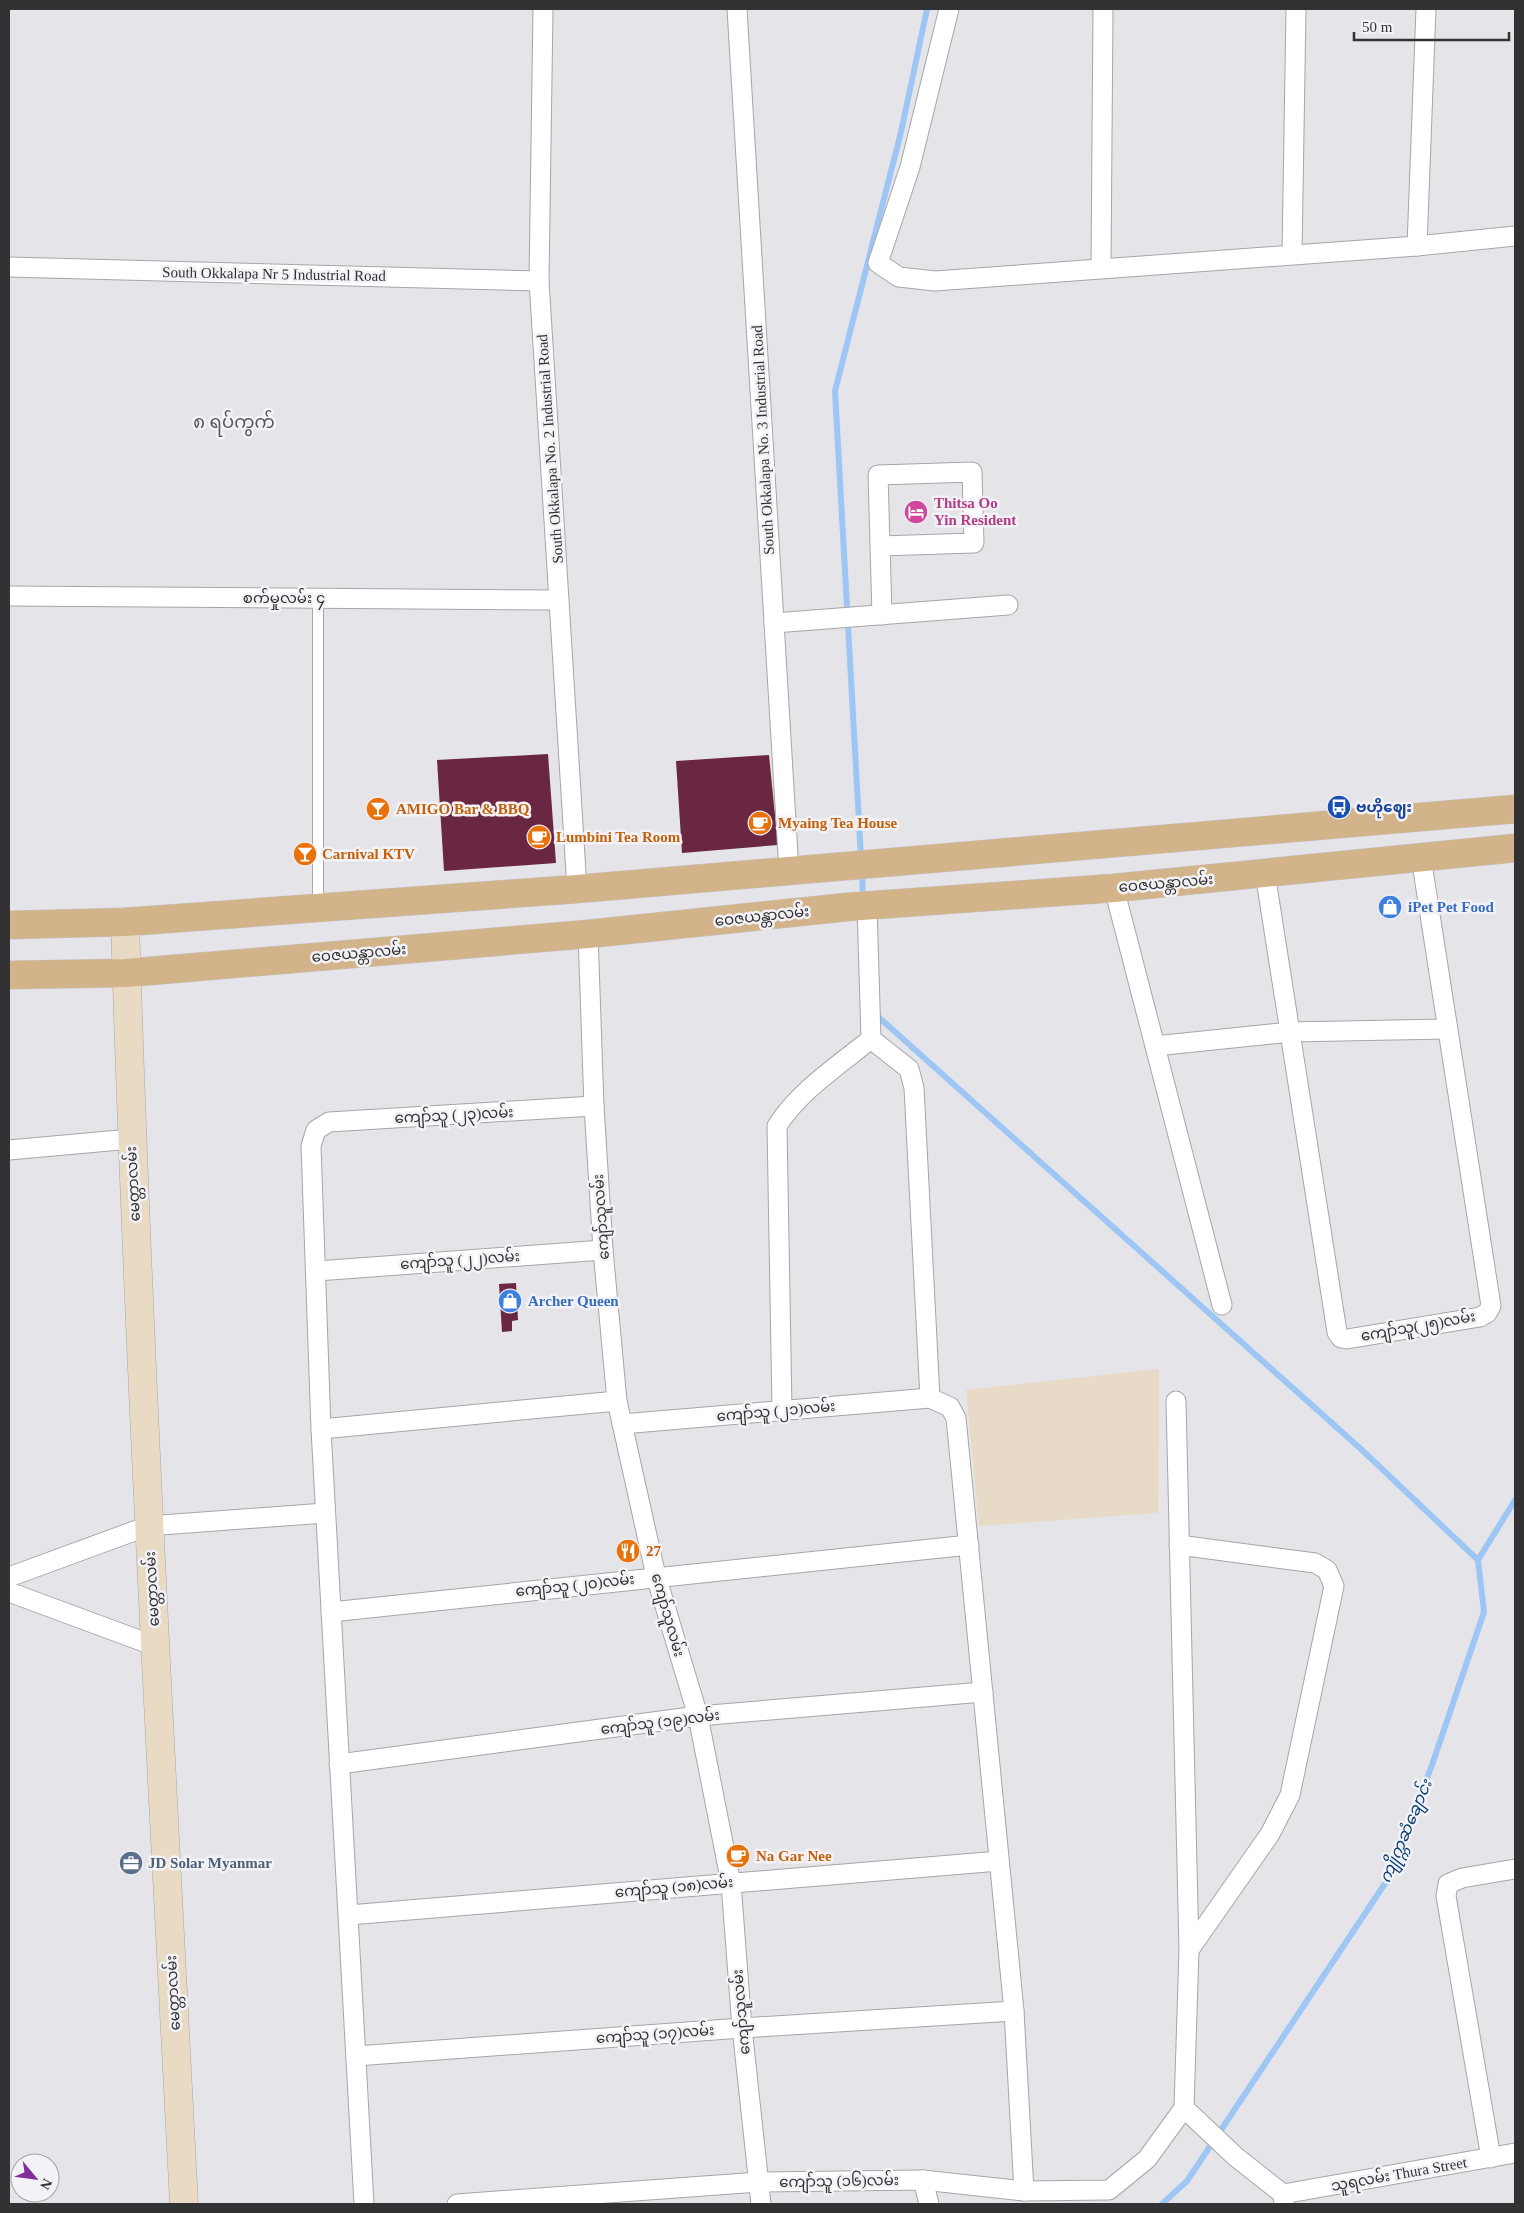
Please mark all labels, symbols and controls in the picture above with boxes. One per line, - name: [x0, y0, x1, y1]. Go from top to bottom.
- scale bar: [1354, 10, 1509, 42]
- text: 50 m: [1362, 19, 1393, 35]
- street label: South Okkalapa Nr 5 Industrial Road: [162, 264, 386, 284]
- street label: South Okkalapa No. 3 Industrial Road: [749, 324, 777, 555]
- street label: South Okkalapa No. 2 Industrial Road: [534, 333, 566, 564]
- district label: ၈ ရပ်ကွက်: [193, 409, 275, 437]
- place label: Thitsa Oo Yin Resident: [934, 495, 1016, 528]
- hotel icon: Thitsa Oo Yin Resident: [903, 499, 929, 525]
- street label: စက်မှုလမ်း ၄: [243, 588, 325, 610]
- bus stop icon: ဗဟိုဈေး: [1326, 794, 1352, 820]
- bar icon: AMIGO Bar & BBQ: [365, 796, 391, 822]
- place label: ဗဟိုဈေး: [1356, 797, 1412, 819]
- place label: AMIGO Bar & BBQ: [396, 801, 530, 817]
- cafe icon: Myaing Tea House: [747, 810, 773, 836]
- place label: Myaing Tea House: [778, 815, 898, 831]
- cafe icon: Lumbini Tea Room: [526, 824, 552, 850]
- place label: Lumbini Tea Room: [556, 829, 681, 845]
- bar icon: Carnival KTV: [292, 841, 318, 867]
- place label: Carnival KTV: [322, 846, 415, 862]
- street label: ဝေဇယန္တာလမ်း: [1118, 869, 1214, 899]
- shop icon: iPet Pet Food: [1377, 894, 1403, 920]
- place label: iPet Pet Food: [1408, 899, 1494, 915]
- street label: ဝေဇယန္တာလမ်း: [714, 901, 811, 933]
- street label: ဝေဇယန္တာလမ်း: [311, 939, 407, 969]
- street label: ကျော်သူ (၂၃)လမ်း: [394, 1102, 514, 1130]
- street label: မေတ္တာလမ်း: [121, 1146, 147, 1222]
- street label: ကျော်သူလမ်း: [588, 1173, 616, 1261]
- street label: ကျော်သူ (၂၂)လမ်း: [399, 1246, 521, 1276]
- shop icon: Archer Queen: [497, 1288, 523, 1314]
- place label: Archer Queen: [528, 1293, 619, 1309]
- street label: ကျော်သူ(၂၅)လမ်း: [1359, 1306, 1477, 1348]
- street label: ကျော်သူ (၂၁)လမ်း: [716, 1396, 836, 1428]
- restaurant icon: 27: [615, 1538, 641, 1564]
- place label: 27: [646, 1543, 662, 1559]
- street label: မေတ္တာလမ်း: [140, 1551, 166, 1627]
- street label: ကျော်သူ (၂၀)လမ်း: [514, 1569, 636, 1603]
- street label: ကျော်သူလမ်း: [645, 1571, 689, 1660]
- street label: ကျော်သူ (၁၉)လမ်း: [599, 1705, 721, 1741]
- water label: ကျိုက္ကဆံချောင်း: [1373, 1775, 1440, 1887]
- cafe icon: Na Gar Nee: [725, 1843, 751, 1869]
- place label: Na Gar Nee: [756, 1848, 832, 1864]
- office icon: JD Solar Myanmar: [118, 1850, 144, 1876]
- place label: JD Solar Myanmar: [148, 1855, 272, 1871]
- street label: ကျော်သူ (၁၈)လမ်း: [614, 1872, 734, 1904]
- street label: မေတ္တာလမ်း: [161, 1955, 187, 2031]
- street label: ကျော်သူလမ်း: [727, 1968, 757, 2056]
- street label: ကျော်သူ (၁၇)လမ်း: [595, 2020, 715, 2050]
- street label: သူရလမ်း Thura Street: [1329, 2152, 1470, 2198]
- north arrow: [10, 2153, 60, 2203]
- street label: ကျော်သူ (၁၆)လမ်း: [779, 2170, 899, 2194]
- text: N: [37, 2176, 55, 2192]

